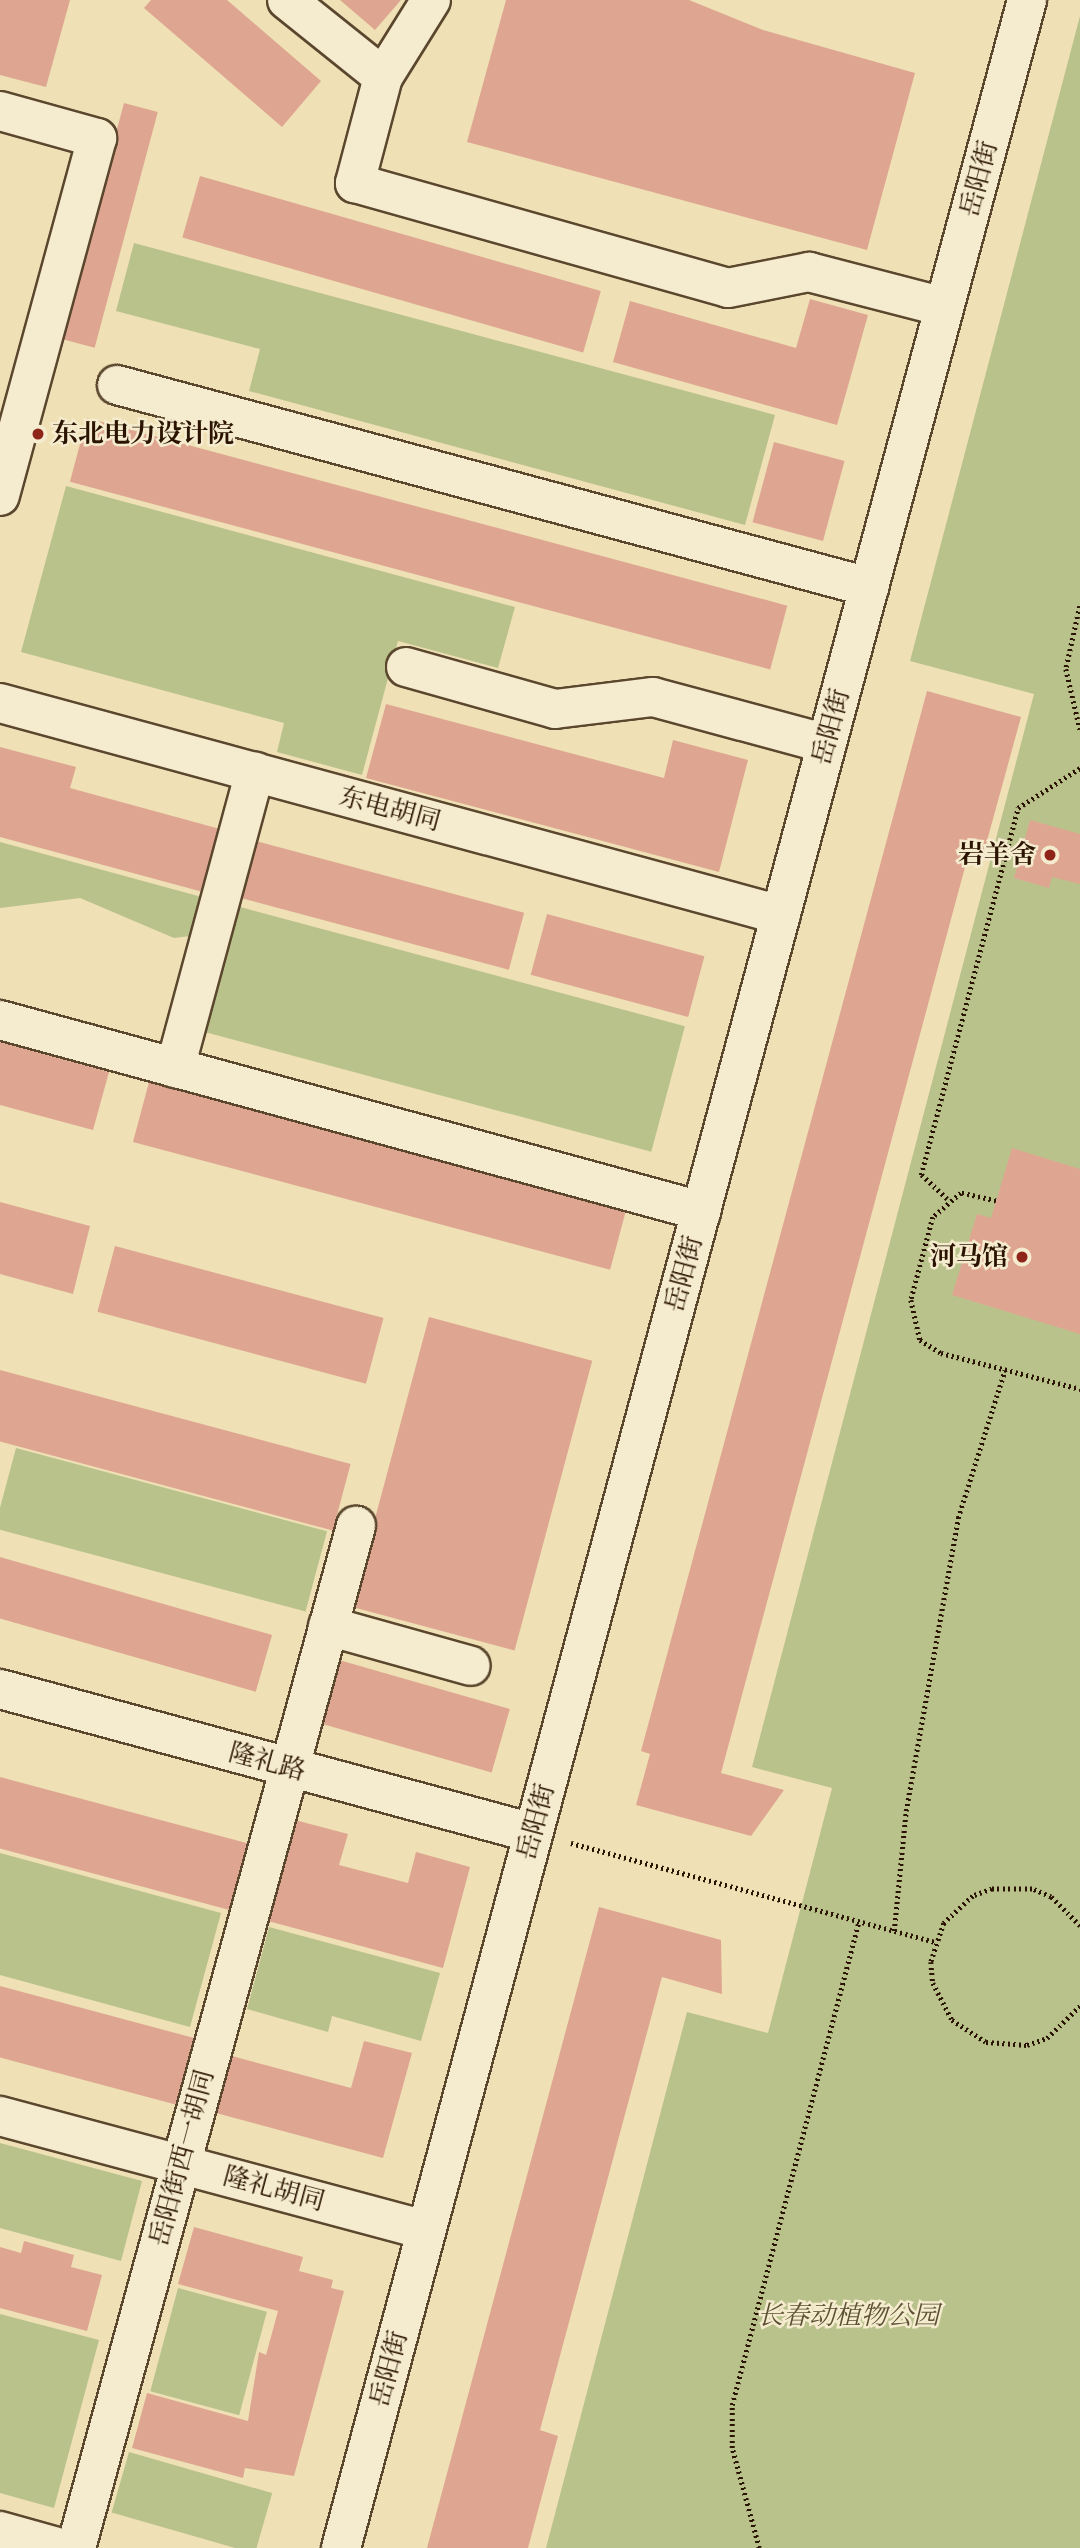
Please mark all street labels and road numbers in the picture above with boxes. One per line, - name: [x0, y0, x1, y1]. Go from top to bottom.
- street label: 岳阳街: [954, 137, 1004, 221]
- street label: 岳阳街: [806, 685, 856, 769]
- street label: 东电胡同: [336, 780, 444, 838]
- street label: 岳阳街: [659, 1232, 709, 1316]
- street label: 隆礼路: [225, 1737, 309, 1787]
- street label: 岳阳街: [511, 1780, 561, 1864]
- street label: 岳阳街西一胡同: [143, 2066, 221, 2250]
- street label: 隆礼胡同: [220, 2160, 328, 2218]
- street label: 岳阳街: [364, 2327, 414, 2411]

